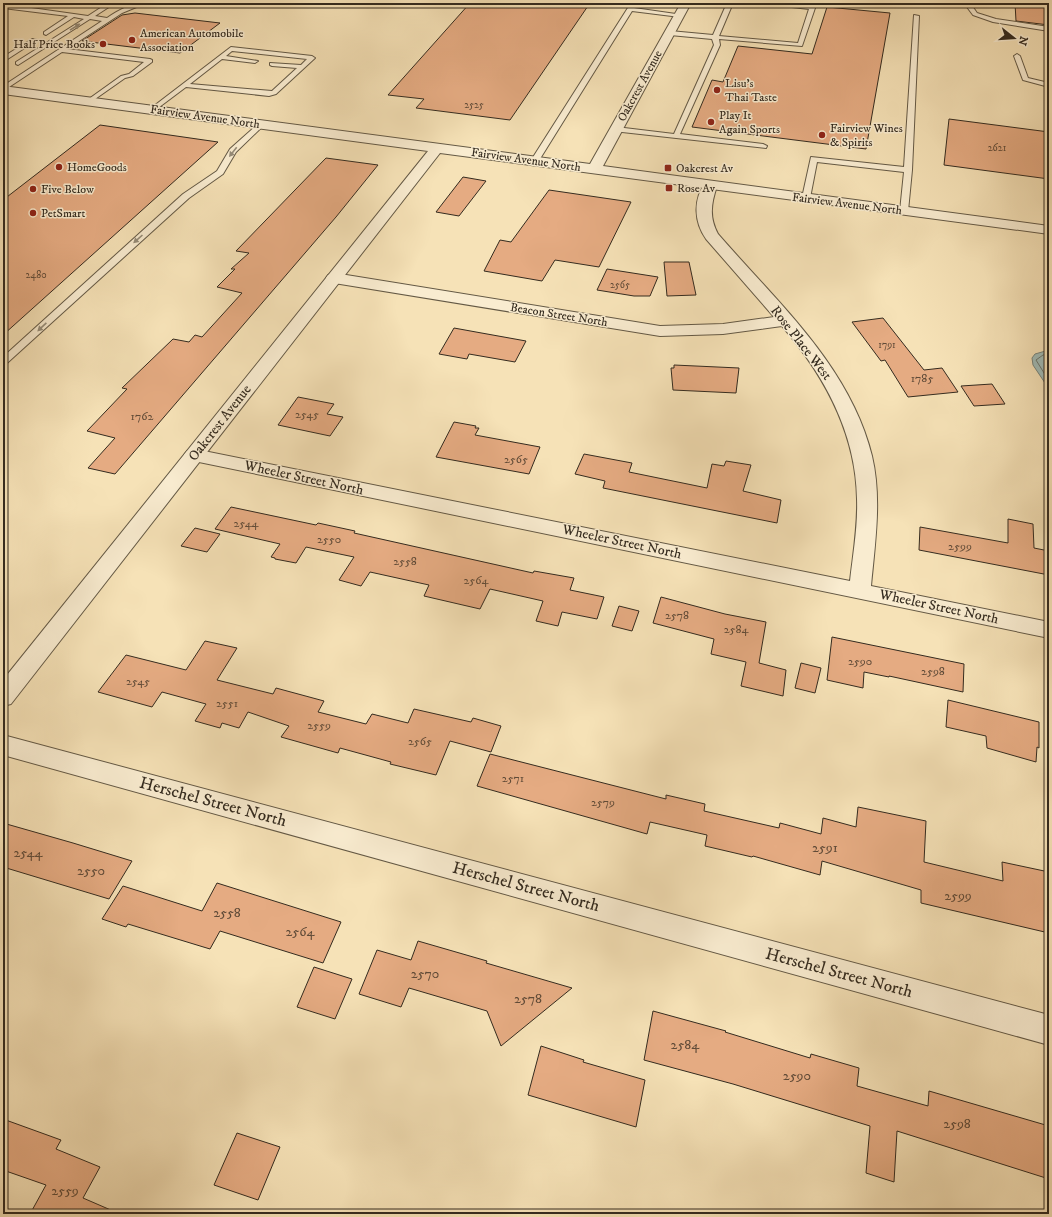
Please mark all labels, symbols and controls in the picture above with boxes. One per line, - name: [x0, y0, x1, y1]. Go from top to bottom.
- north arrow: [994, 18, 1034, 58]
- one-way arrow: [70, 23, 80, 31]
- place label: American Automobile Association: [140, 26, 243, 55]
- text: N: [1015, 34, 1031, 47]
- marker: American Automobile Association: [127, 35, 137, 45]
- place label: Half Price Books: [13, 37, 95, 52]
- marker: Half Price Books: [98, 39, 108, 49]
- street label: Oakcrest Avenue: [614, 48, 666, 124]
- place label: Lisu's Thai Taste: [725, 76, 777, 105]
- marker: Lisu's Thai Taste: [712, 85, 722, 95]
- house number: 2525: [464, 99, 484, 111]
- street label: Fairview Avenue North: [149, 102, 261, 132]
- place label: Play It Again Sports: [719, 108, 780, 137]
- marker: Play It Again Sports: [706, 117, 716, 127]
- place label: Fairview Wines & Spirits: [830, 121, 903, 150]
- marker: Fairview Wines & Spirits: [817, 130, 827, 140]
- house number: 2621: [988, 142, 1007, 154]
- street label: Fairview Avenue North: [470, 145, 582, 175]
- one-way arrow: [229, 147, 237, 158]
- place label: HomeGoods: [67, 160, 127, 175]
- place label: Oakcrest Av: [676, 161, 734, 176]
- marker: HomeGoods: [54, 162, 64, 172]
- marker: Oakcrest Av: [663, 163, 673, 173]
- place label: Rose Av: [677, 181, 716, 196]
- place label: Five Below: [41, 182, 94, 197]
- marker: Rose Av: [664, 183, 674, 193]
- marker: Five Below: [28, 184, 38, 194]
- street label: Fairview Avenue North: [791, 190, 903, 218]
- place label: PetSmart: [41, 206, 85, 221]
- marker: PetSmart: [28, 208, 38, 218]
- one-way arrow: [132, 235, 143, 244]
- house number: 2480: [25, 269, 47, 281]
- house number: 2565: [610, 279, 630, 291]
- street label: Beacon Street North: [509, 300, 609, 330]
- street label: Rose Place West: [766, 302, 836, 384]
- one-way arrow: [37, 323, 47, 332]
- house number: 1791: [878, 339, 896, 351]
- house number: 1785: [911, 371, 933, 386]
- street label: Oakcrest Avenue: [185, 381, 256, 465]
- house number: 2545: [295, 407, 319, 422]
- house number: 1762: [131, 409, 154, 424]
- house number: 2565: [504, 452, 528, 467]
- street label: Wheeler Street North: [242, 456, 366, 500]
- house number: 2544: [234, 516, 260, 531]
- street label: Wheeler Street North: [560, 520, 684, 564]
- house number: 2550: [317, 532, 341, 547]
- house number: 2599: [948, 539, 972, 554]
- house number: 2558: [393, 554, 417, 569]
- house number: 2564: [464, 573, 490, 588]
- street label: Wheeler Street North: [877, 585, 1001, 629]
- house number: 2578: [665, 608, 689, 623]
- house number: 2584: [724, 622, 749, 637]
- house number: 2590: [848, 654, 872, 669]
- house number: 2598: [921, 664, 945, 679]
- house number: 2545: [126, 674, 150, 689]
- house number: 2551: [216, 696, 238, 711]
- house number: 2559: [307, 718, 331, 733]
- house number: 2565: [408, 734, 432, 749]
- house number: 2571: [502, 771, 524, 786]
- street label: Herschel Street North: [137, 772, 289, 832]
- house number: 2579: [591, 795, 615, 810]
- house number: 2591: [812, 839, 838, 857]
- house number: 2544: [13, 844, 43, 862]
- street label: Herschel Street North: [450, 857, 602, 917]
- house number: 2550: [77, 862, 105, 880]
- house number: 2599: [944, 887, 972, 905]
- house number: 2558: [213, 904, 241, 922]
- house number: 2564: [285, 923, 315, 941]
- street label: Herschel Street North: [763, 943, 915, 1003]
- house number: 2570: [411, 965, 439, 983]
- house number: 2578: [514, 990, 542, 1008]
- house number: 2584: [671, 1036, 700, 1054]
- house number: 2590: [783, 1067, 811, 1085]
- house number: 2598: [943, 1115, 971, 1133]
- house number: 2559: [51, 1182, 79, 1200]

